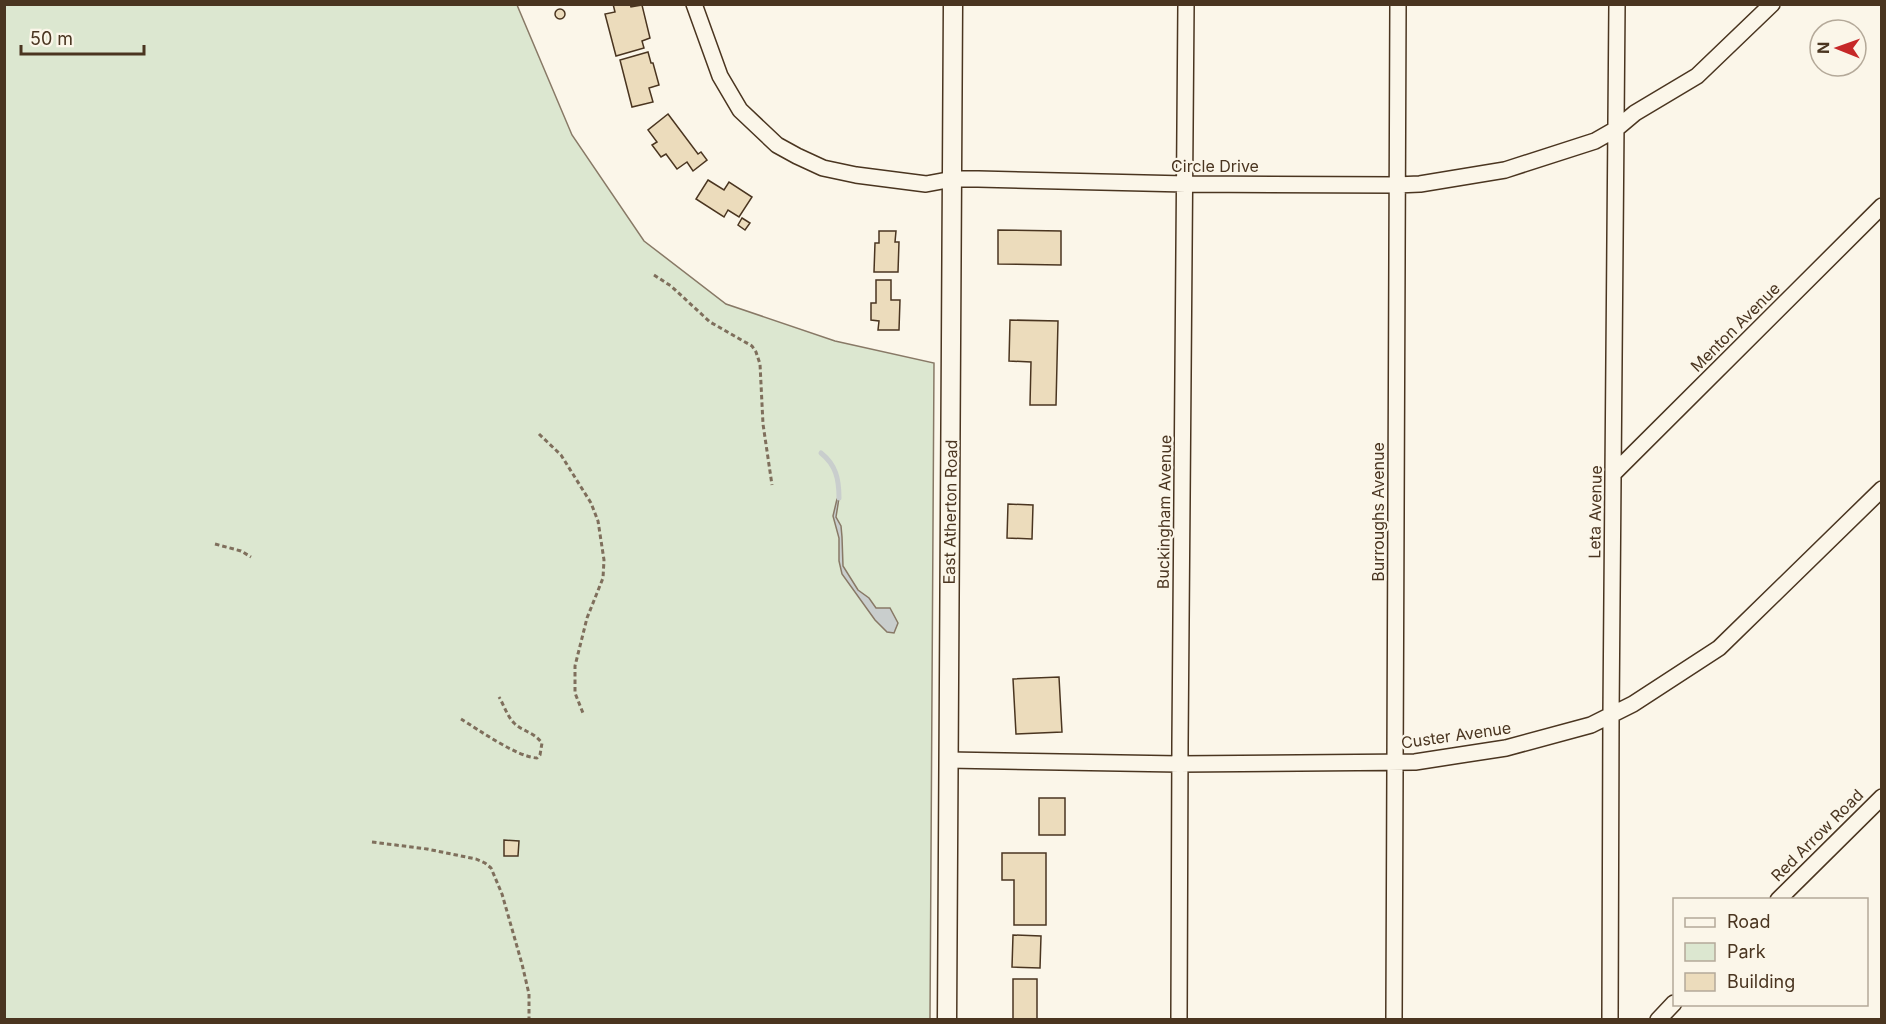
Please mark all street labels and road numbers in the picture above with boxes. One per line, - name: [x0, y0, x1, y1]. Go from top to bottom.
- street label: Circle Drive: [1171, 156, 1259, 176]
- street label: Menton Avenue: [1686, 278, 1784, 376]
- street label: Buckingham Avenue: [1153, 435, 1175, 589]
- street label: East Atherton Road: [939, 439, 961, 585]
- street label: Burroughs Avenue: [1368, 442, 1388, 582]
- street label: Leta Avenue: [1584, 465, 1606, 559]
- street label: Custer Avenue: [1400, 717, 1512, 753]
- street label: Red Arrow Road: [1767, 785, 1867, 885]

